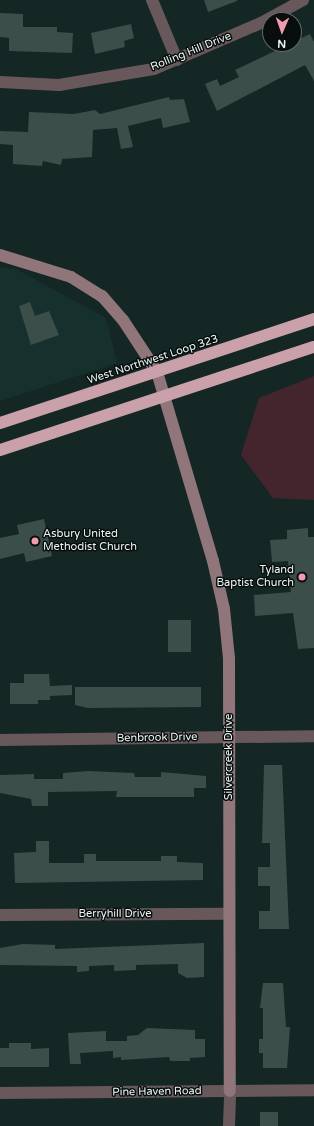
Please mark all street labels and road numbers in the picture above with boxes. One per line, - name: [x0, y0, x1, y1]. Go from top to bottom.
- street label: Rolling Hill Drive: [149, 30, 233, 74]
- street label: West Northwest Loop 323: [86, 333, 220, 387]
- street label: Silvercreek Drive: [222, 714, 236, 800]
- street label: Benbrook Drive: [116, 731, 198, 745]
- street label: Berryhill Drive: [79, 907, 151, 921]
- street label: Pine Haven Road: [112, 1085, 202, 1099]

